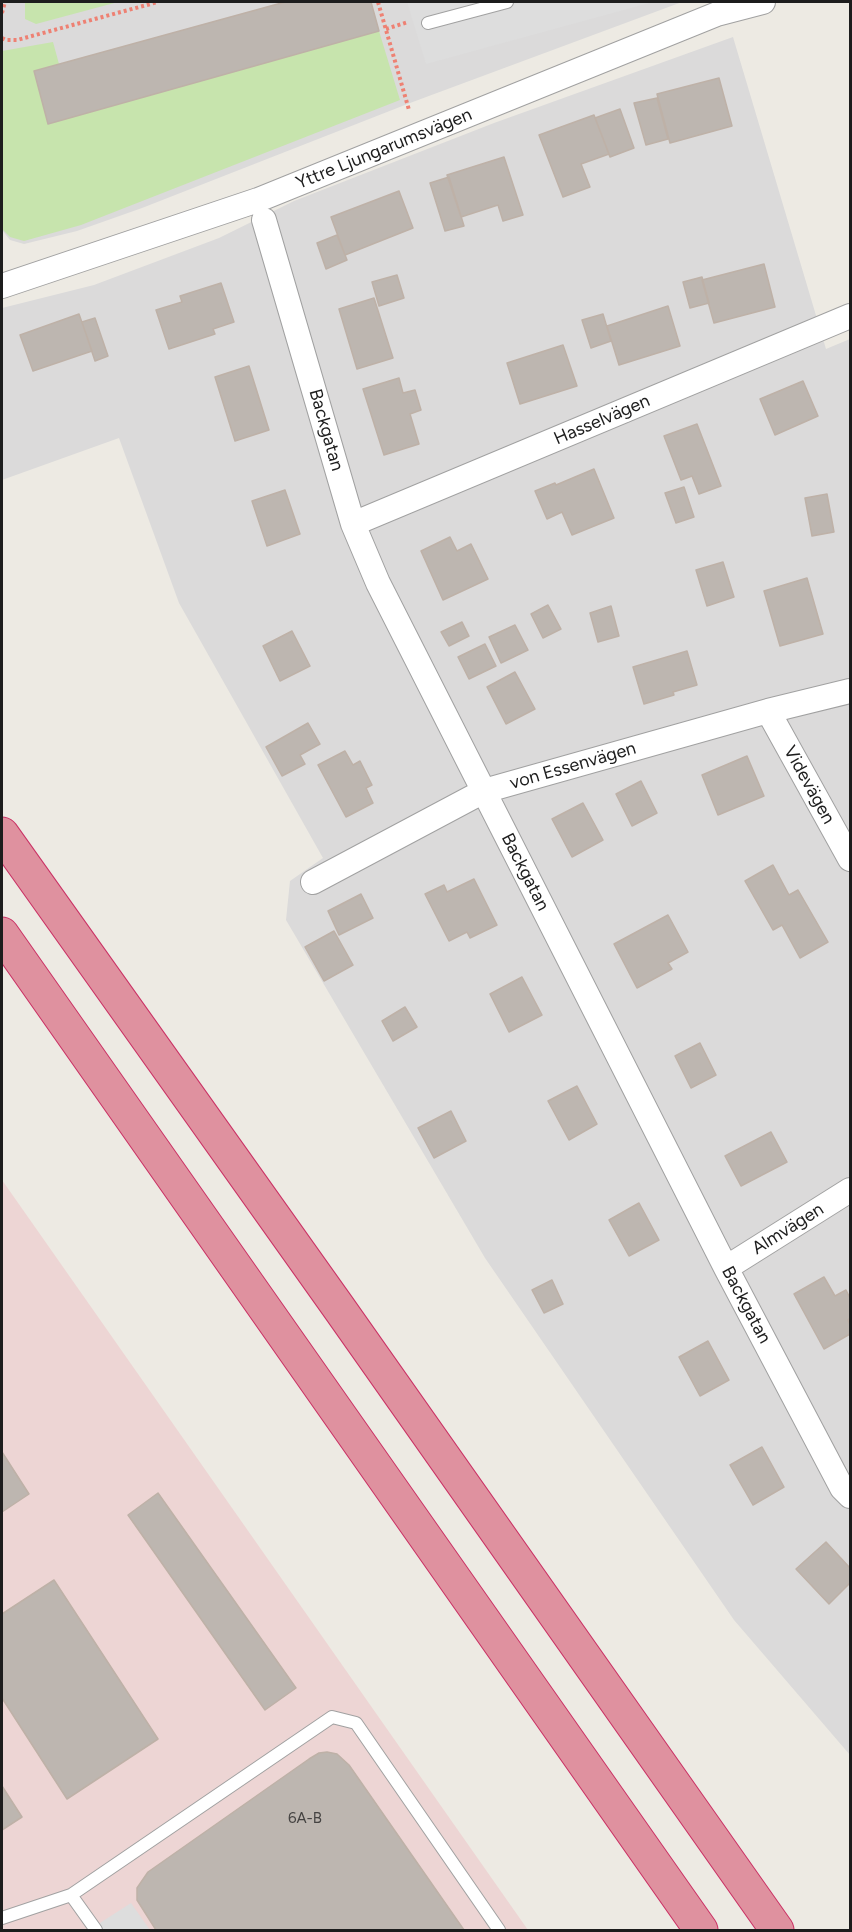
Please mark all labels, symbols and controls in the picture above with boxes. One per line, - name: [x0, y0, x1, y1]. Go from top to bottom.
- street label: Yttre Ljungarumsvägen: [293, 104, 475, 194]
- street label: Backgatan: [304, 387, 348, 473]
- street label: Hasselvägen: [551, 390, 653, 450]
- street label: von Essenvägen: [507, 738, 639, 794]
- street label: Videvägen: [779, 742, 839, 828]
- street label: Backgatan: [496, 830, 554, 914]
- street label: Almvägen: [748, 1199, 828, 1259]
- street label: Backgatan: [717, 1263, 775, 1347]
- house number: 6A-B: [288, 1810, 322, 1828]

